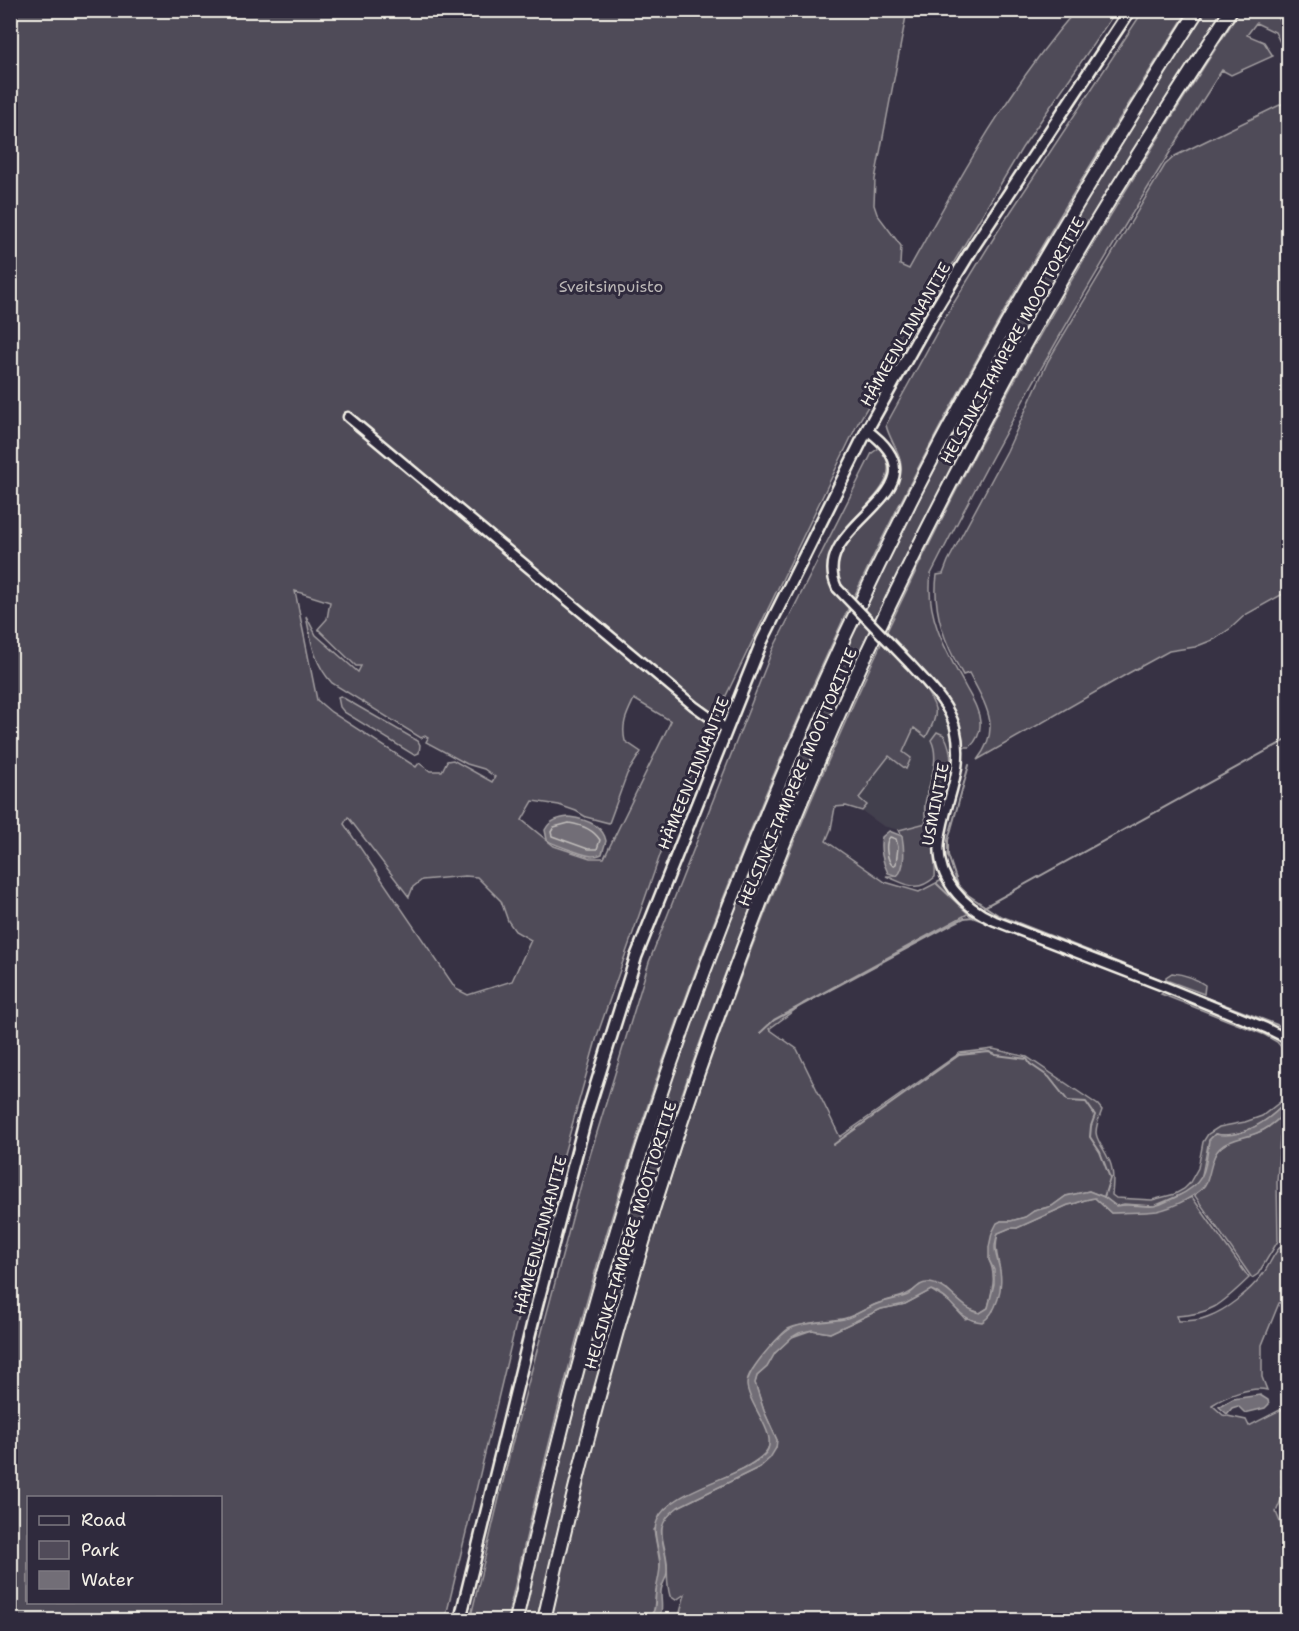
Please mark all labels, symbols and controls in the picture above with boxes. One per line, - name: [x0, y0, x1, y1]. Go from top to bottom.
- street label: HELSINKI-TAMPERE MOOTTORITIE: [936, 213, 1089, 467]
- street label: HÄMEENLINNANTIE: [855, 258, 955, 410]
- park label: Sveitsinpuisto: [559, 276, 663, 297]
- street label: HELSINKI-TAMPERE MOOTTORITIE: [733, 645, 862, 910]
- street label: HÄMEENLINNANTIE: [653, 693, 734, 853]
- street label: USMINTIE: [917, 761, 954, 847]
- street label: HELSINKI-TAMPERE MOOTTORITIE: [580, 1099, 681, 1372]
- street label: HÄMEENLINNANTIE: [509, 1153, 572, 1317]
- legend: [27, 1496, 222, 1604]
- text: Road: [81, 1508, 126, 1532]
- text: Park: [81, 1538, 120, 1562]
- text: Water: [81, 1568, 134, 1592]

